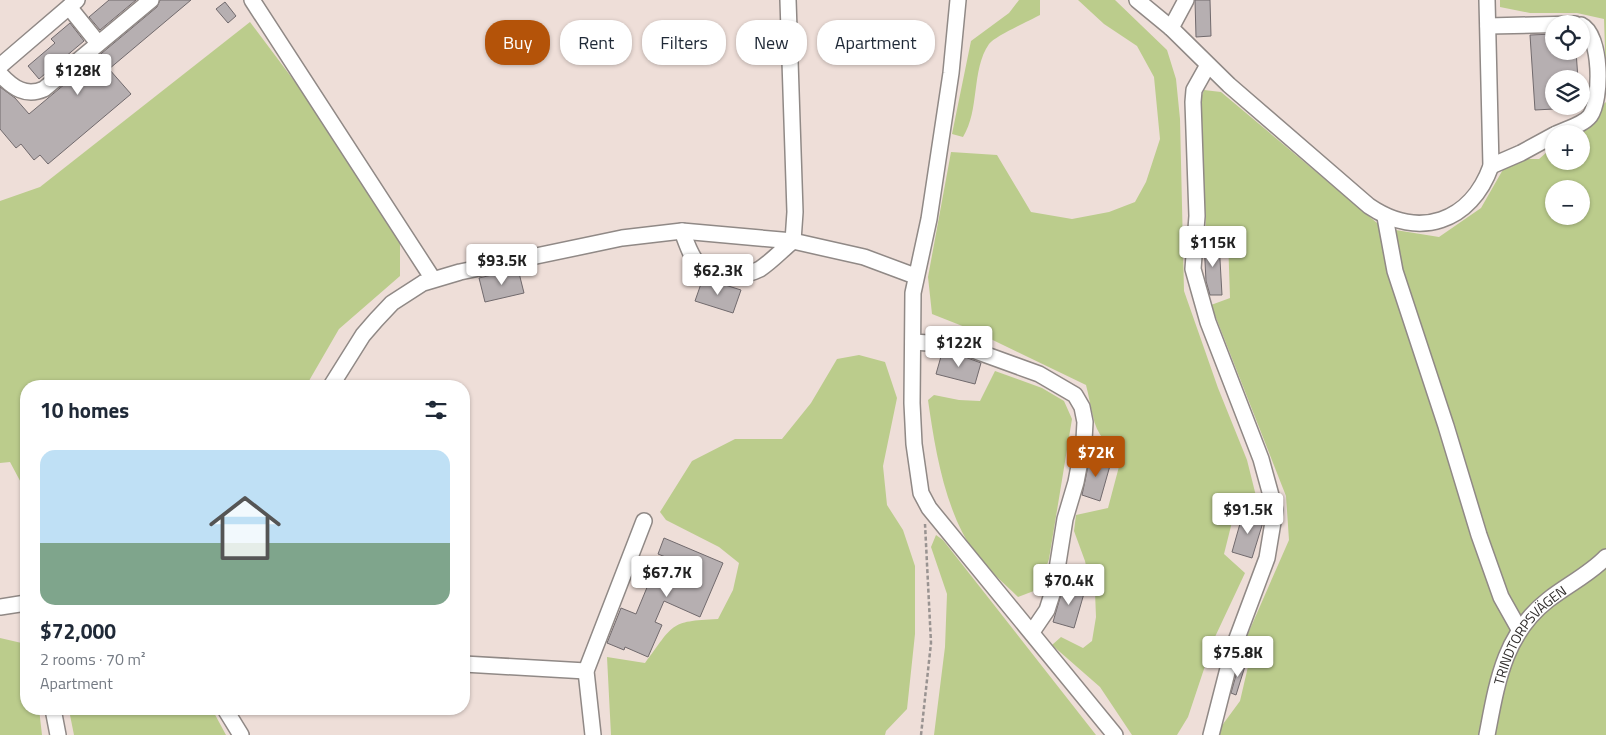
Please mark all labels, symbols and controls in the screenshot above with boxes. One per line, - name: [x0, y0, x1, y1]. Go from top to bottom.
- map controls: [1545, 15, 1590, 225]
- button: locate: [1545, 15, 1590, 60]
- chip: Buy: [485, 20, 550, 65]
- chip: Rent: [560, 20, 632, 65]
- chip: Filters: [642, 20, 726, 65]
- chip: New: [736, 20, 807, 65]
- chip: Apartment: [817, 20, 935, 65]
- pin: $128K: [43, 54, 113, 96]
- text: $128K: [55, 58, 101, 82]
- button: layers: [1545, 70, 1590, 115]
- button: +: [1545, 125, 1590, 170]
- button: −: [1545, 180, 1590, 225]
- pin: $115K: [1178, 226, 1248, 268]
- text: $115K: [1190, 230, 1236, 254]
- pin: $93.5K: [461, 244, 543, 286]
- text: $93.5K: [477, 248, 527, 272]
- pin: $62.3K: [677, 254, 759, 296]
- text: $62.3K: [693, 258, 743, 282]
- pin: $122K: [924, 326, 994, 368]
- text: $122K: [936, 330, 982, 354]
- text: 10 homes: [40, 394, 129, 426]
- icon: filters: [422, 396, 450, 424]
- pin: $72K: [1066, 436, 1126, 478]
- text: $72K: [1078, 440, 1114, 464]
- icon: home: [200, 483, 290, 573]
- pin: $91.5K: [1207, 492, 1289, 535]
- text: $91.5K: [1223, 497, 1273, 521]
- pin: $67.7K: [626, 556, 708, 598]
- text: $67.7K: [642, 560, 692, 584]
- pin: $70.4K: [1028, 564, 1110, 606]
- text: $70.4K: [1044, 568, 1094, 592]
- street label: TRINDTORPSVÄGEN: [1487, 580, 1570, 687]
- text: $72,000: [40, 615, 116, 647]
- pin: $75.8K: [1197, 636, 1279, 678]
- text: $75.8K: [1213, 640, 1263, 664]
- text: 2 rooms · 70 m²: [40, 647, 145, 671]
- text: Apartment: [40, 671, 113, 695]

